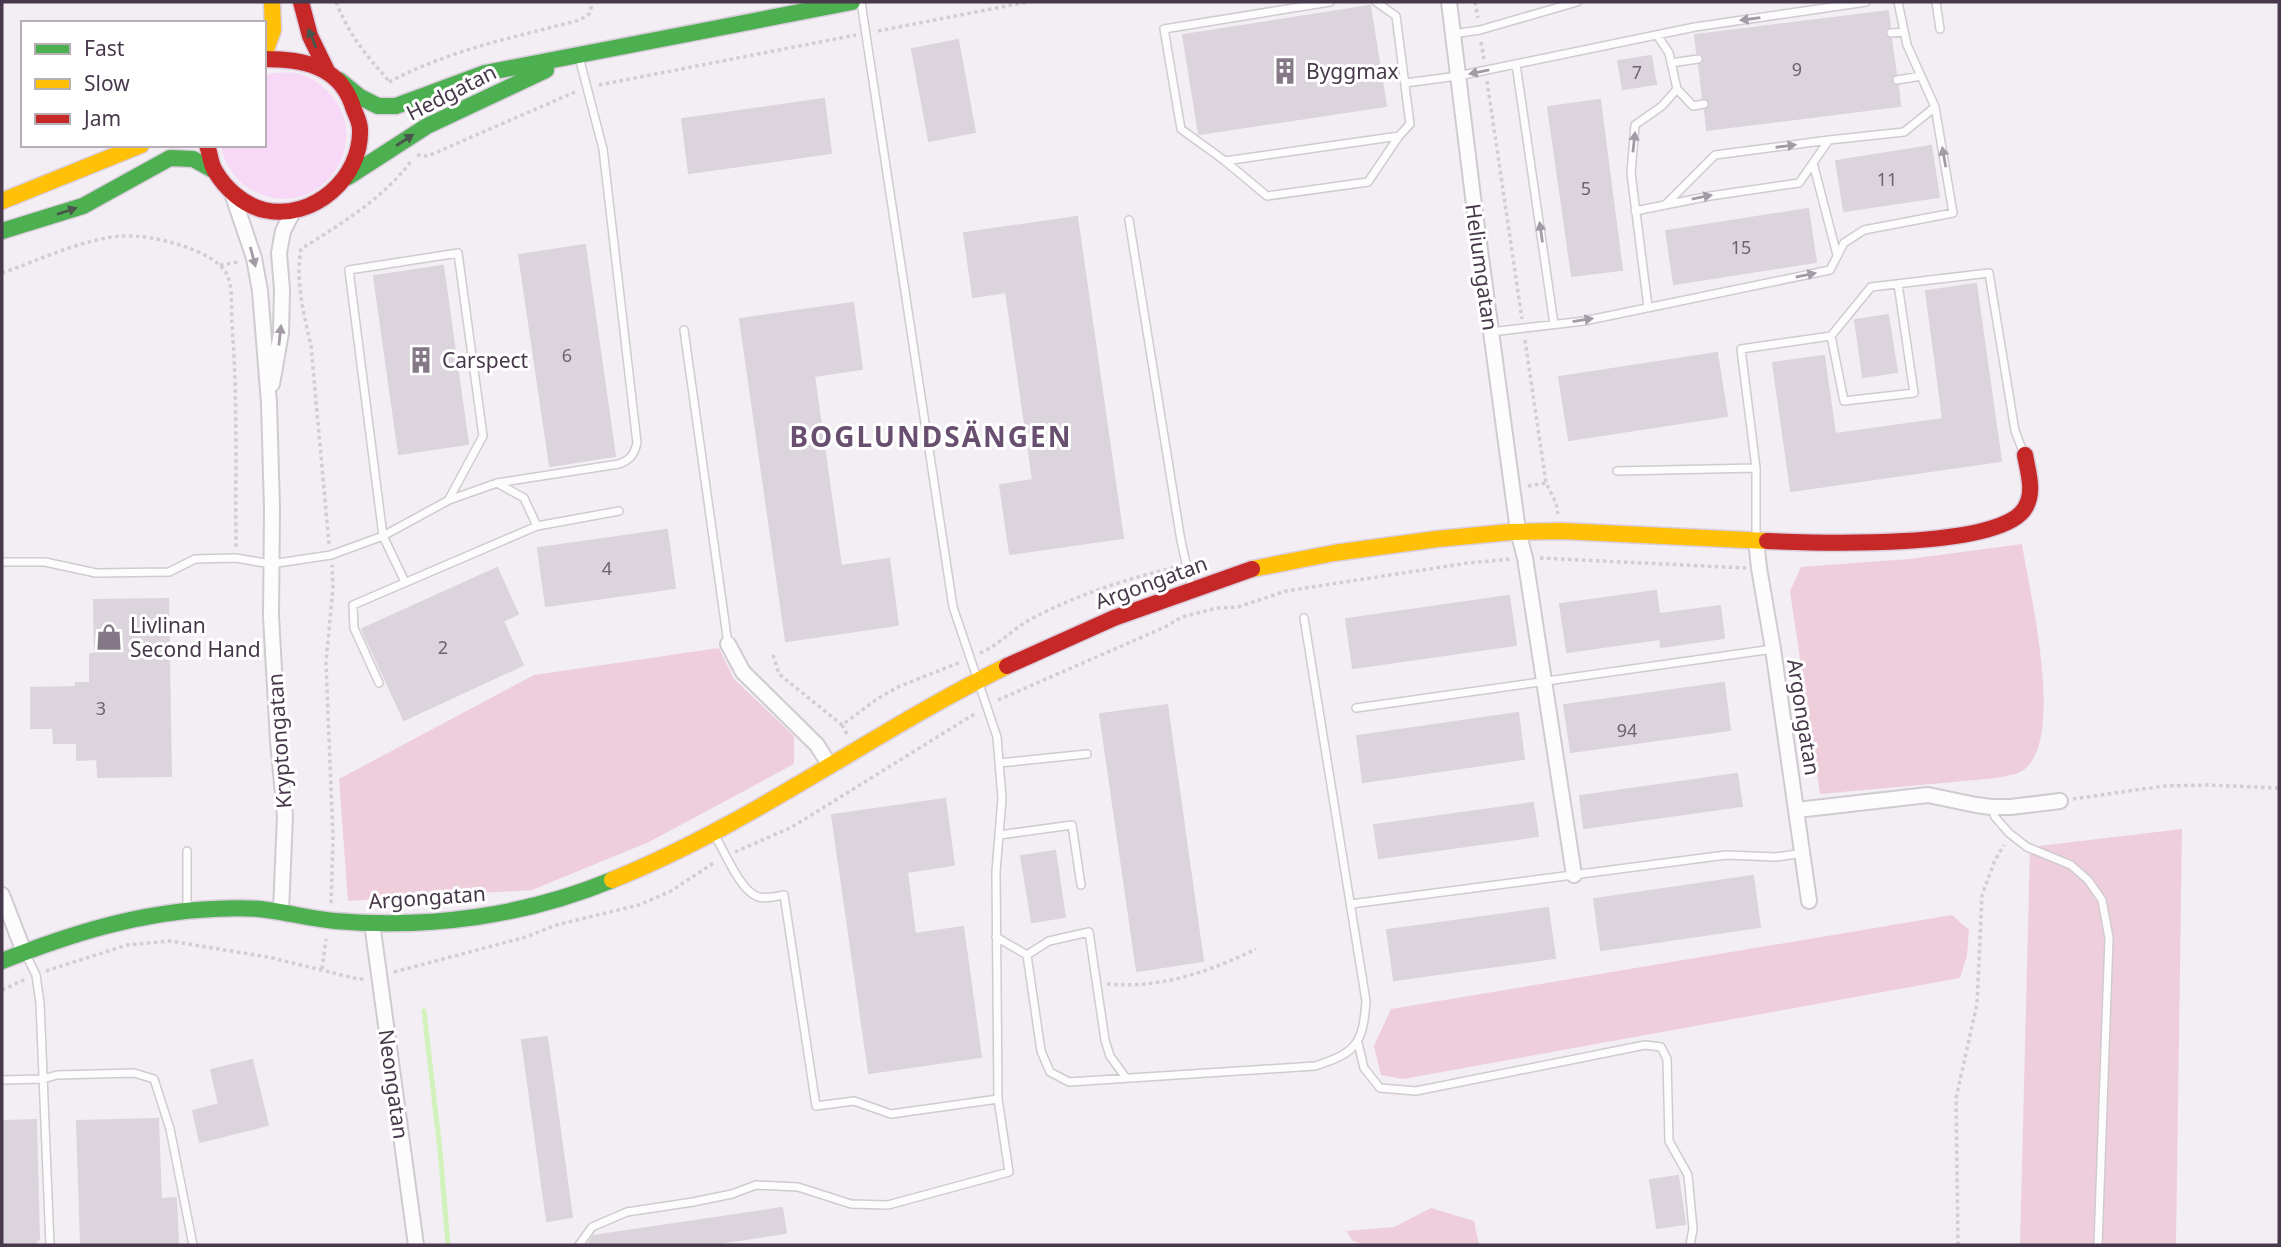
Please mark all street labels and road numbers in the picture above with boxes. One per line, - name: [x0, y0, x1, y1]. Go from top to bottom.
- street label: Hedgatan: [401, 57, 501, 127]
- street label: Heliumgatan: [1459, 202, 1505, 332]
- street label: Argongatan: [1091, 549, 1211, 615]
- street label: Argongatan: [1781, 657, 1827, 777]
- street label: Kryptongatan: [260, 672, 298, 810]
- street label: Argongatan: [367, 879, 487, 915]
- street label: Neongatan: [372, 1027, 416, 1141]

